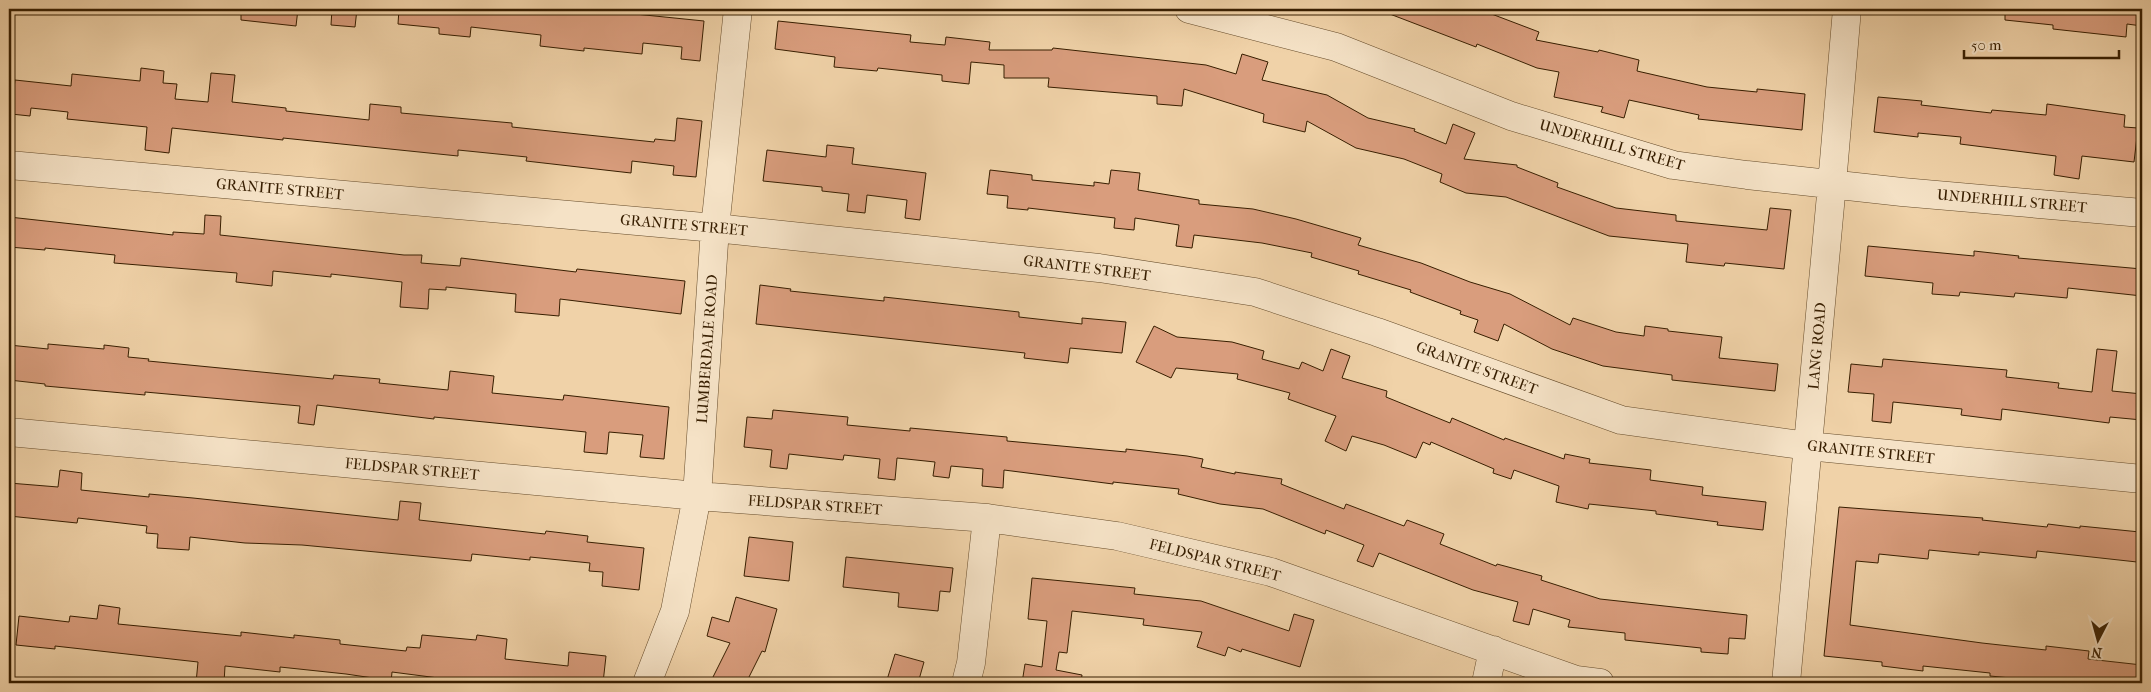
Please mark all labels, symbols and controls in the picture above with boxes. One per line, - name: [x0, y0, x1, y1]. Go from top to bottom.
- scale bar: [1964, 28, 2118, 60]
- text: 50 m: [1971, 36, 2002, 54]
- street label: UNDERHILL STREET: [1537, 116, 1688, 175]
- street label: GRANITE STREET: [215, 174, 345, 204]
- street label: UNDERHILL STREET: [1936, 185, 2089, 217]
- street label: GRANITE STREET: [619, 210, 749, 240]
- street label: GRANITE STREET: [1022, 251, 1153, 285]
- street label: LUMBERDALE ROAD: [693, 274, 721, 424]
- street label: LANG ROAD: [1804, 302, 1830, 390]
- street label: GRANITE STREET: [1414, 338, 1541, 399]
- street label: GRANITE STREET: [1806, 436, 1937, 468]
- street label: FELDSPAR STREET: [344, 454, 481, 484]
- street label: FELDSPAR STREET: [747, 491, 884, 519]
- street label: FELDSPAR STREET: [1147, 535, 1283, 585]
- north arrow: [2074, 614, 2124, 664]
- text: N: [2090, 643, 2103, 661]

